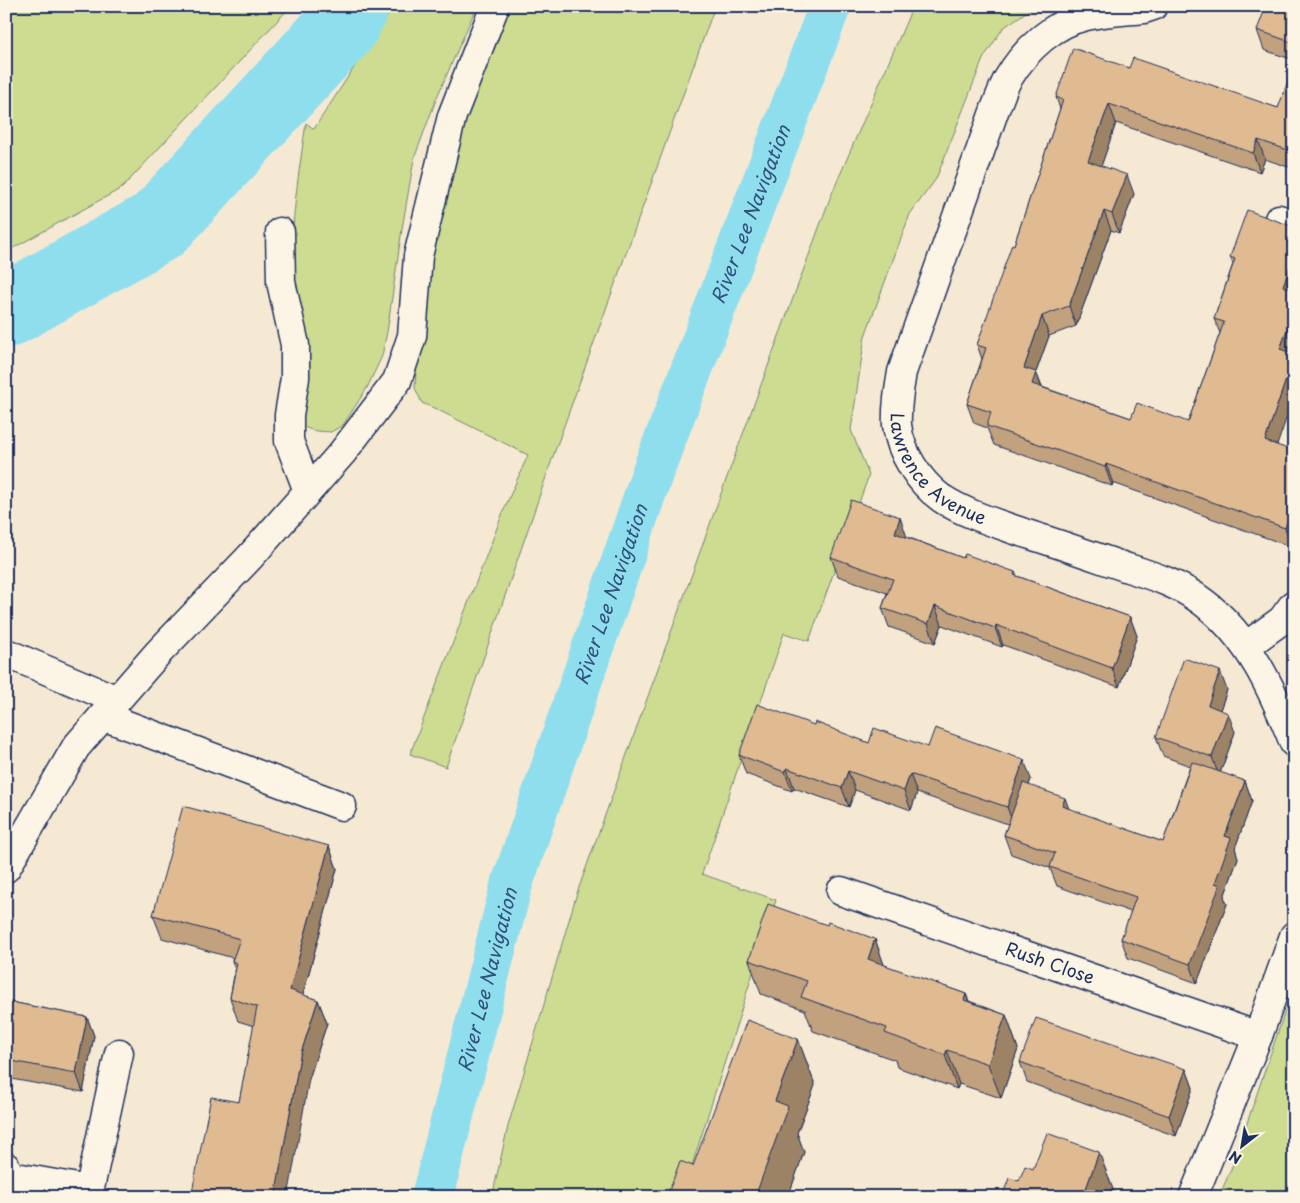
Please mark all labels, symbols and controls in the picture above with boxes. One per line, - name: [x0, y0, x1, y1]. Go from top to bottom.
- water label: River Lee Navigation: [703, 119, 797, 307]
- street label: Lawrence Avenue: [885, 413, 991, 531]
- water label: River Lee Navigation: [566, 499, 654, 688]
- water label: River Lee Navigation: [449, 883, 524, 1075]
- street label: Rush Close: [1002, 934, 1098, 990]
- north arrow: [1218, 1120, 1268, 1170]
- text: N: [1225, 1146, 1245, 1169]

